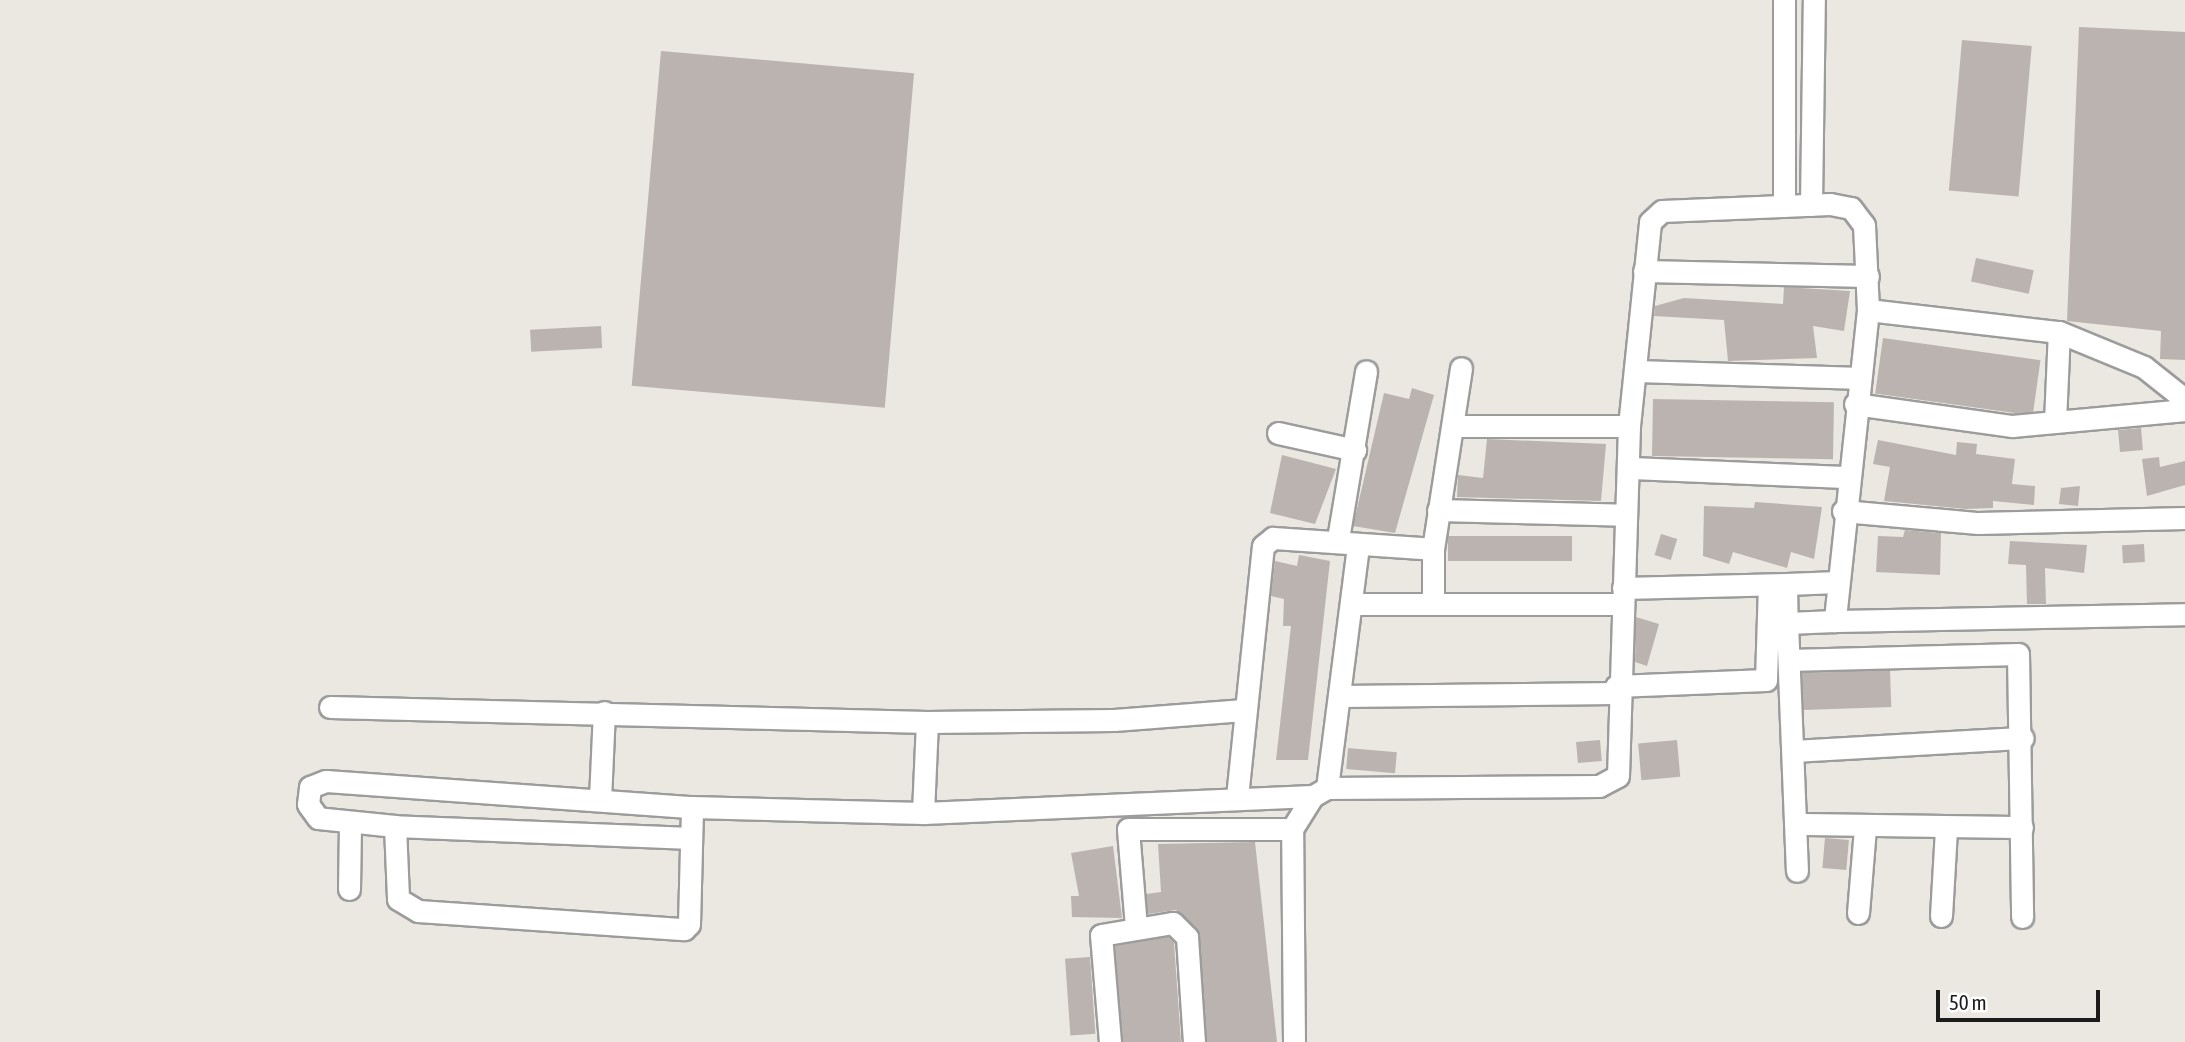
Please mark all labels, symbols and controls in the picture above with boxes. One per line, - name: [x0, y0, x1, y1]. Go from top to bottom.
- scale bar: [1940, 976, 2104, 1020]
- text: 50 m: [1949, 990, 1987, 1014]

